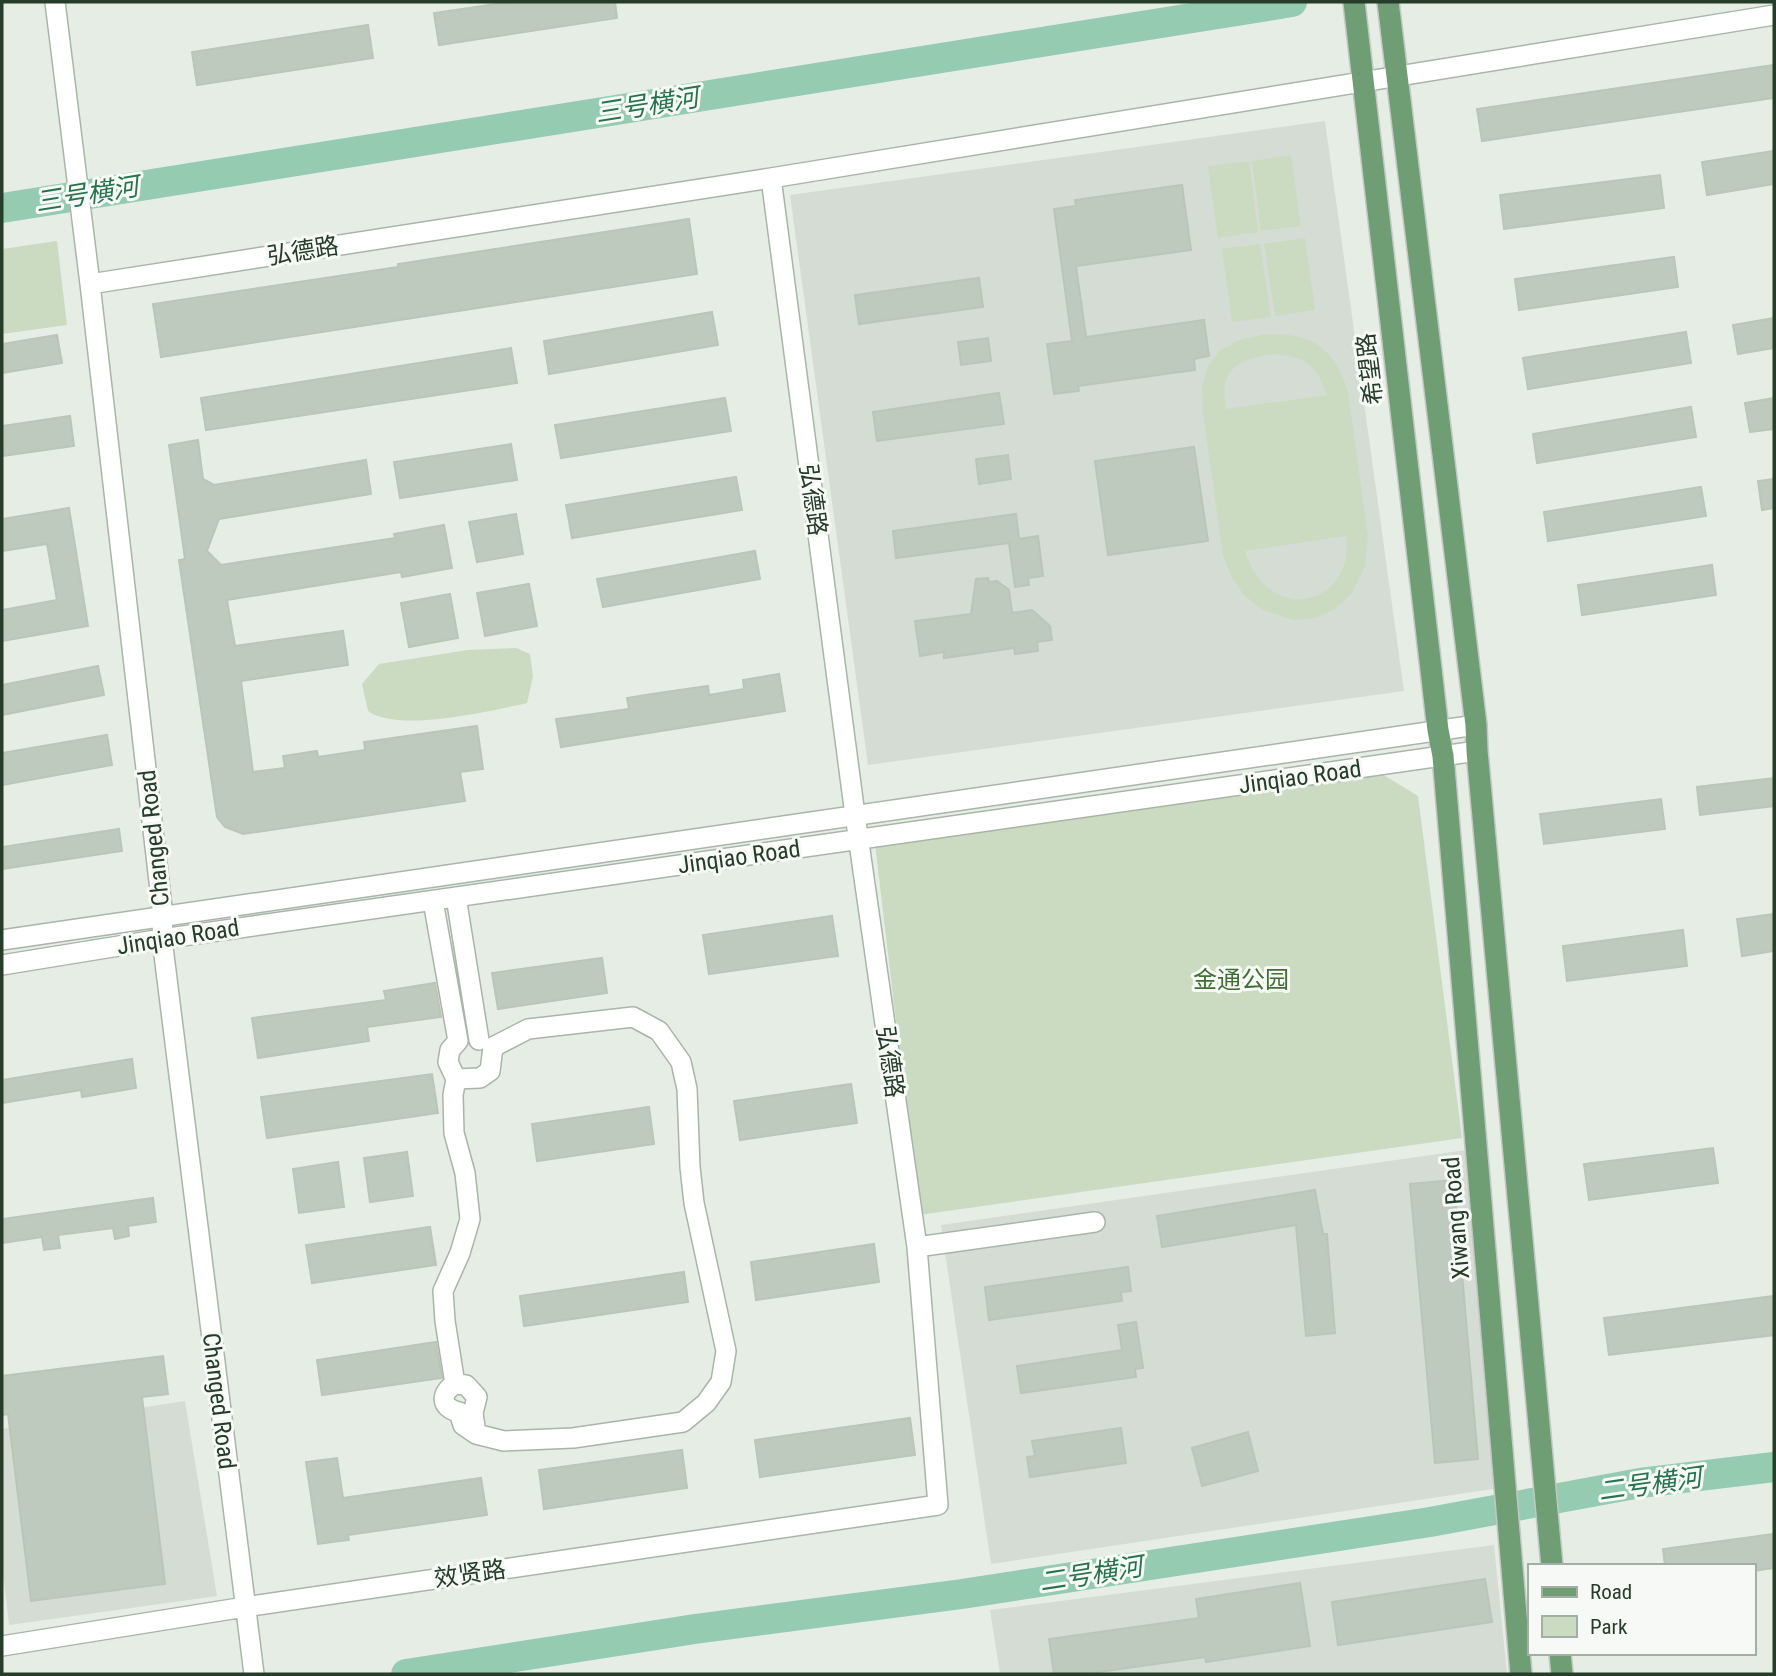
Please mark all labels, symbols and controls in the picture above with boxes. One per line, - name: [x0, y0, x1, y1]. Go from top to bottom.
- water label: 三号横河: [593, 81, 706, 128]
- water label: 三号横河: [33, 170, 146, 217]
- street label: 弘德路: [265, 232, 341, 270]
- street label: 希望路: [1352, 332, 1388, 406]
- street label: 弘德路: [794, 462, 832, 538]
- street label: Jinqiao Road: [1237, 755, 1363, 799]
- street label: Changed Road: [133, 768, 175, 908]
- street label: Jinqiao Road: [676, 835, 802, 879]
- street label: Jinqiao Road: [115, 914, 241, 960]
- park label: 金通公园: [1193, 966, 1289, 994]
- street label: 弘德路: [871, 1024, 909, 1100]
- street label: Xiwang Road: [1437, 1156, 1475, 1280]
- street label: Changed Road: [197, 1331, 241, 1471]
- water label: 二号横河: [1596, 1461, 1709, 1506]
- water label: 二号横河: [1037, 1550, 1150, 1597]
- street label: 效贤路: [432, 1555, 508, 1593]
- legend: [1528, 1564, 1755, 1655]
- text: Road: [1590, 1580, 1632, 1604]
- text: Park: [1590, 1615, 1628, 1639]

